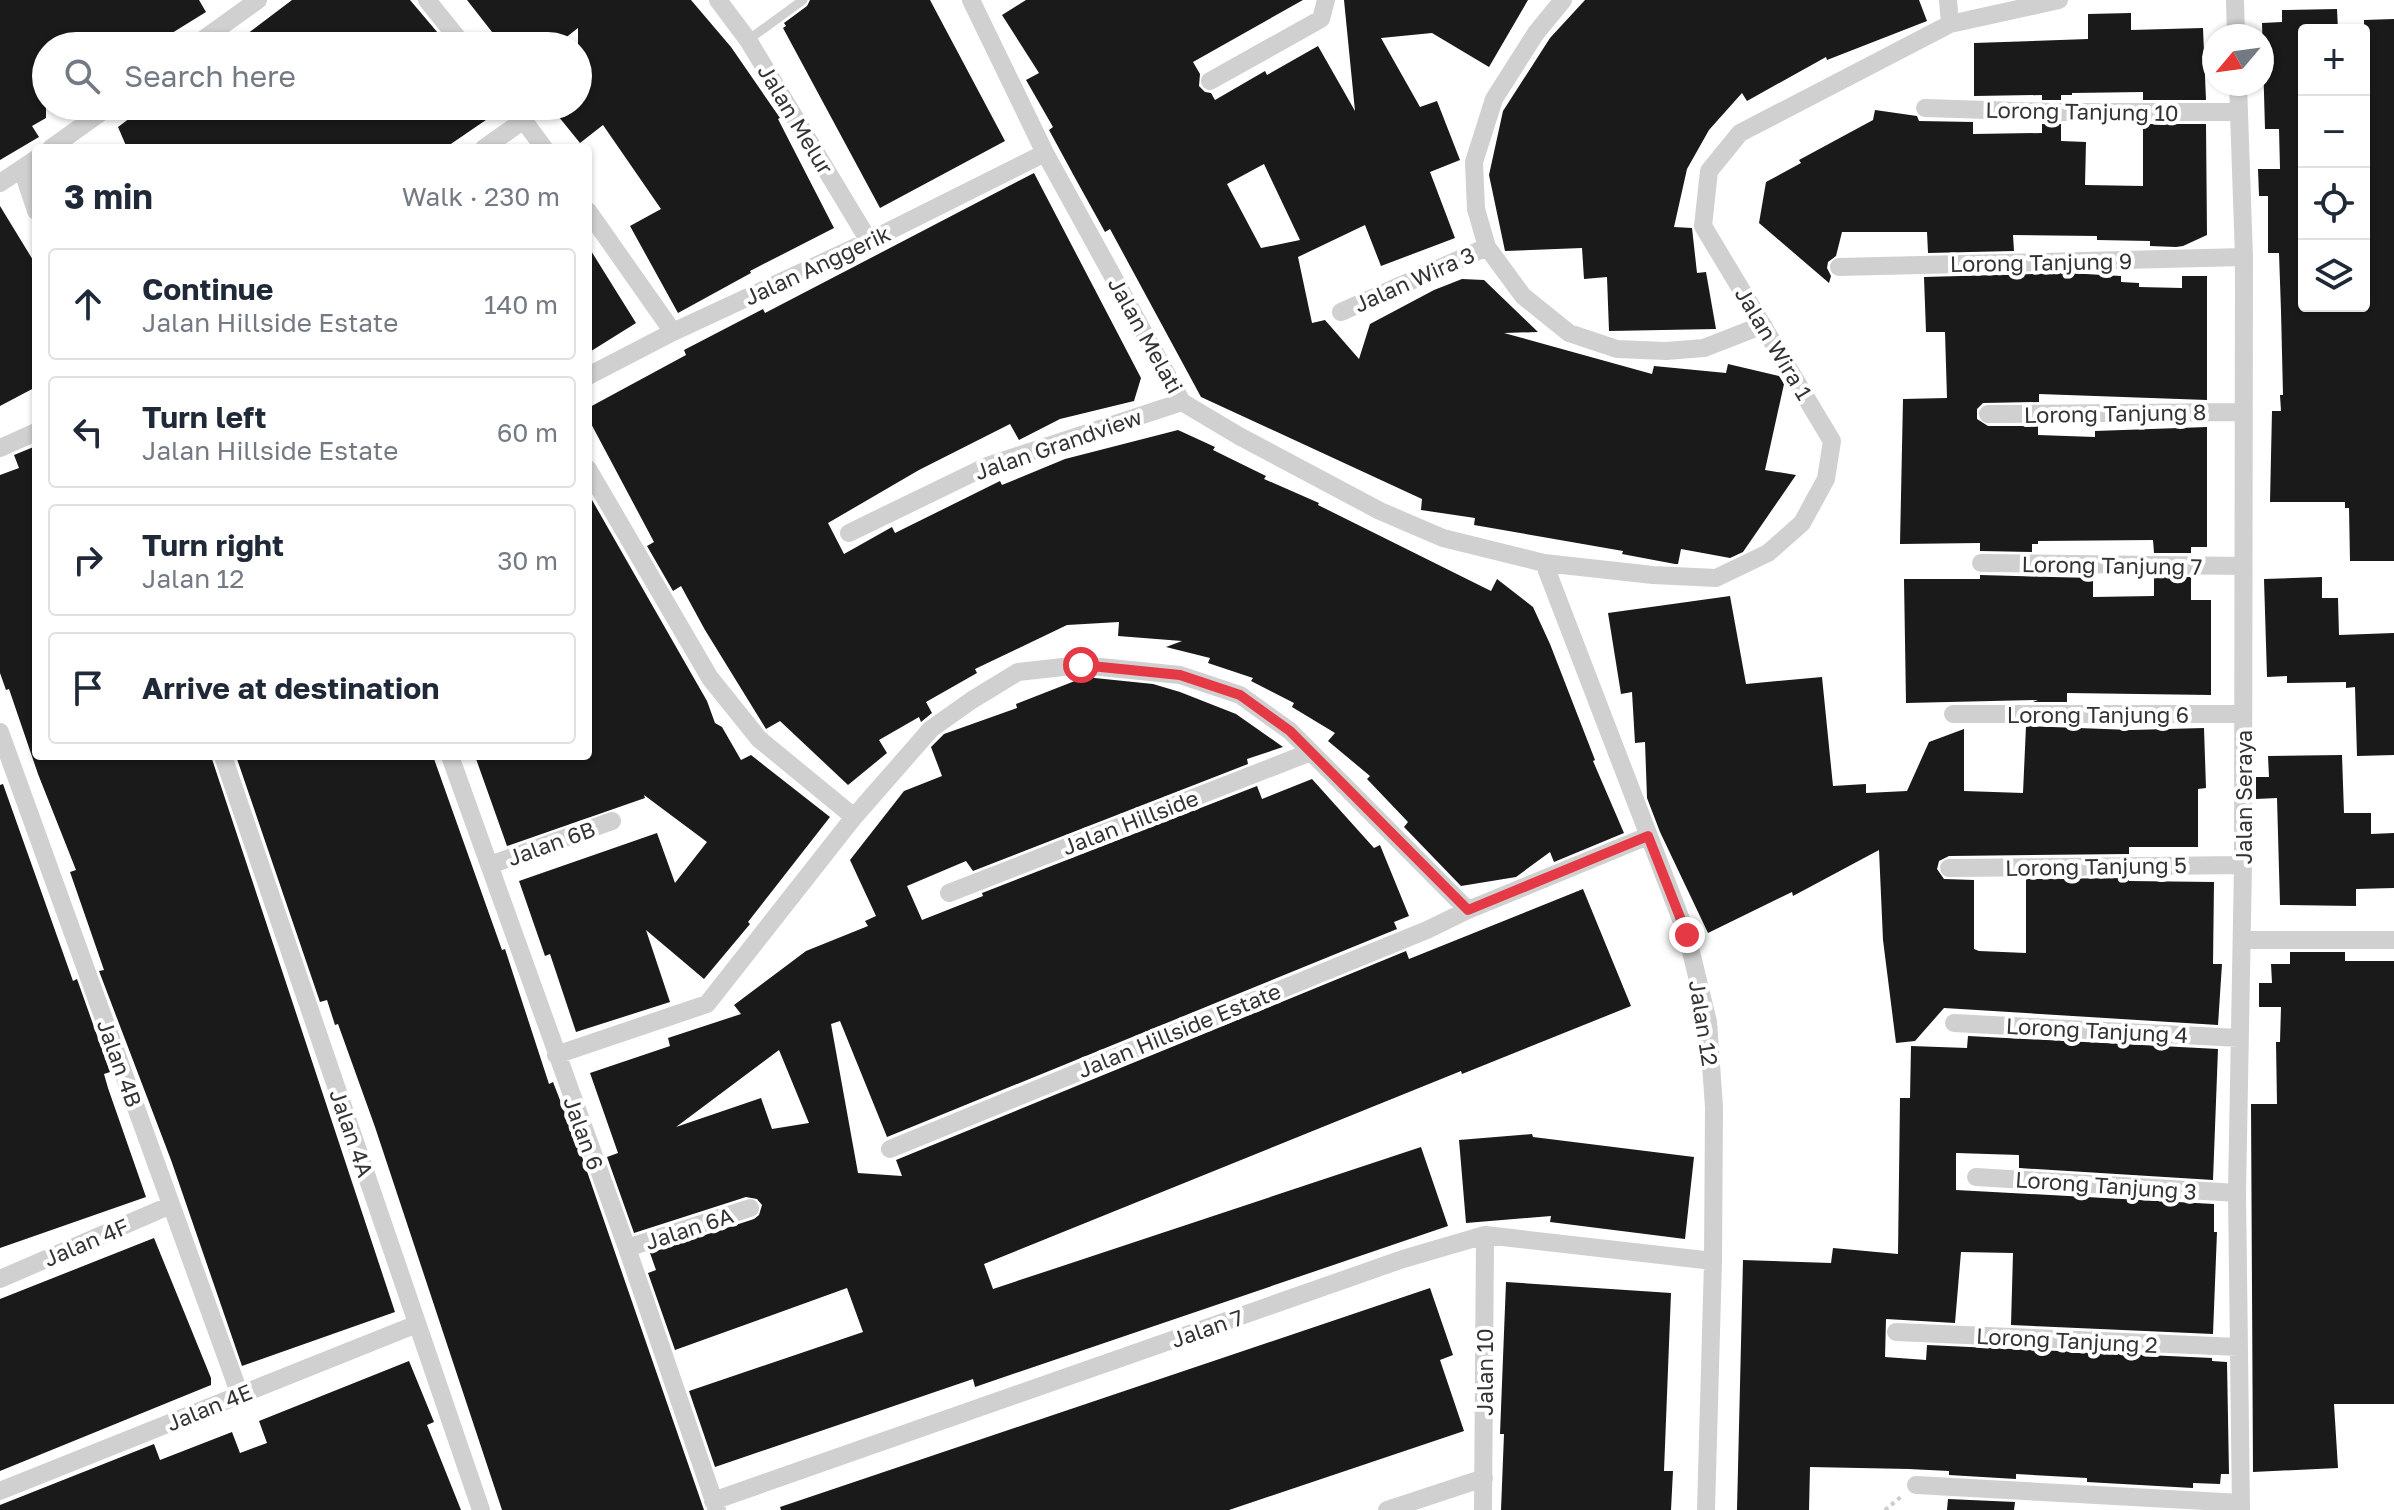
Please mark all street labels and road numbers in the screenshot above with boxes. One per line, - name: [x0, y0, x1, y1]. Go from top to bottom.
- street label: Jalan Melur: [753, 59, 840, 179]
- street label: Lorong Tanjung 10: [1985, 96, 2179, 126]
- street label: Jalan Anggerik: [740, 219, 894, 311]
- street label: Jalan Wira 3: [1349, 240, 1479, 318]
- street label: Lorong Tanjung 9: [1950, 247, 2132, 277]
- street label: Jalan Melati: [1103, 272, 1189, 398]
- street label: Jalan Wira 1: [1730, 282, 1818, 405]
- street label: Lorong Tanjung 8: [2024, 398, 2206, 428]
- street label: Jalan Grandview: [971, 403, 1145, 485]
- street label: Lorong Tanjung 7: [2021, 550, 2203, 580]
- street label: Lorong Tanjung 6: [2007, 701, 2189, 728]
- street label: Jalan Seraya: [2230, 730, 2257, 864]
- street label: Jalan Hillside: [1058, 784, 1202, 860]
- street label: Jalan 6B: [504, 815, 598, 871]
- street label: Lorong Tanjung 5: [2005, 851, 2187, 881]
- street label: Jalan Hillside Estate: [1073, 977, 1285, 1083]
- street label: Jalan 12: [1684, 978, 1724, 1068]
- street label: Lorong Tanjung 4: [2005, 1012, 2189, 1048]
- street label: Jalan 4B: [92, 1015, 148, 1111]
- street label: Jalan 4A: [324, 1085, 380, 1181]
- street label: Jalan 6: [558, 1092, 610, 1174]
- street label: Lorong Tanjung 3: [2014, 1165, 2198, 1205]
- street label: Jalan 6A: [641, 1201, 737, 1255]
- street label: Jalan 4F: [39, 1212, 133, 1272]
- street label: Jalan 7: [1167, 1303, 1247, 1353]
- street label: Lorong Tanjung 2: [1976, 1322, 2158, 1358]
- street label: Jalan 10: [1471, 1328, 1498, 1416]
- street label: Jalan 4E: [162, 1378, 256, 1436]

